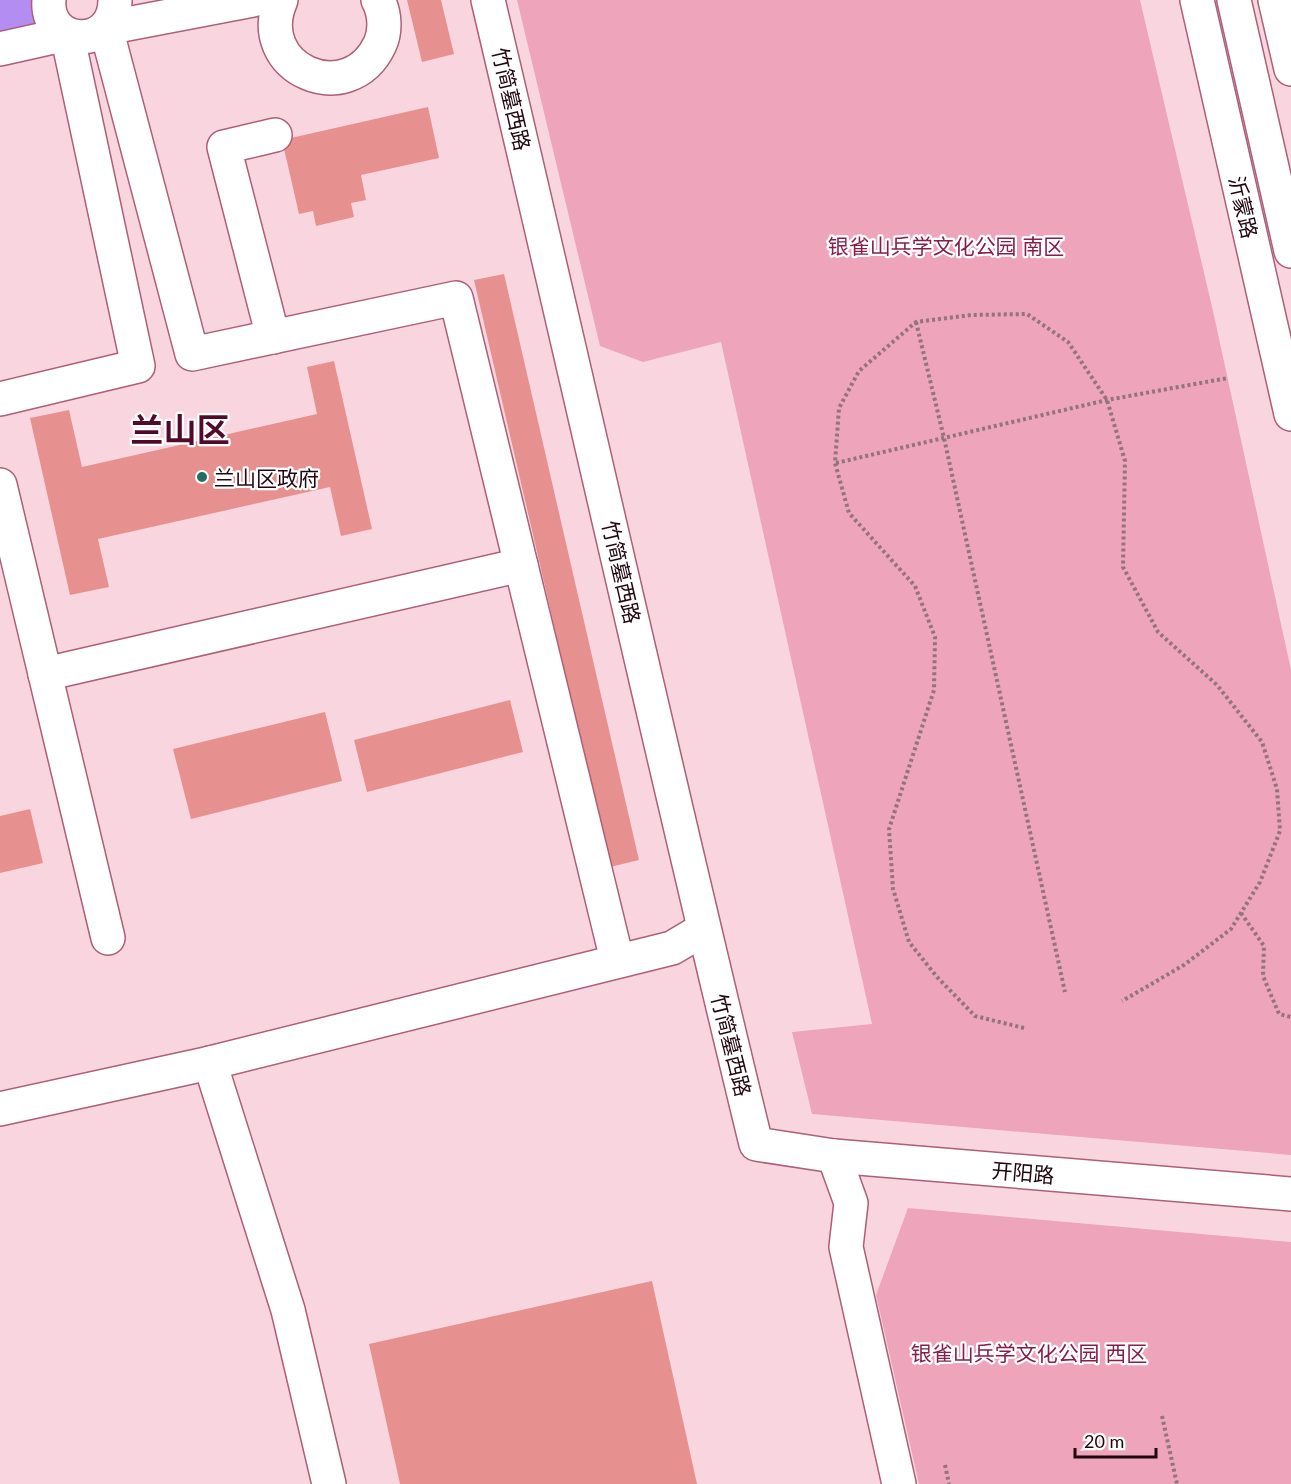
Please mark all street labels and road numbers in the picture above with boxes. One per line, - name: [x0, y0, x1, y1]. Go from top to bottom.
- street label: 竹简墓西路: [488, 45, 536, 153]
- street label: 沂蒙路: [1225, 173, 1263, 241]
- street label: 竹简墓西路: [598, 518, 646, 626]
- street label: 竹简墓西路: [707, 991, 757, 1099]
- street label: 开阳路: [991, 1157, 1055, 1187]

